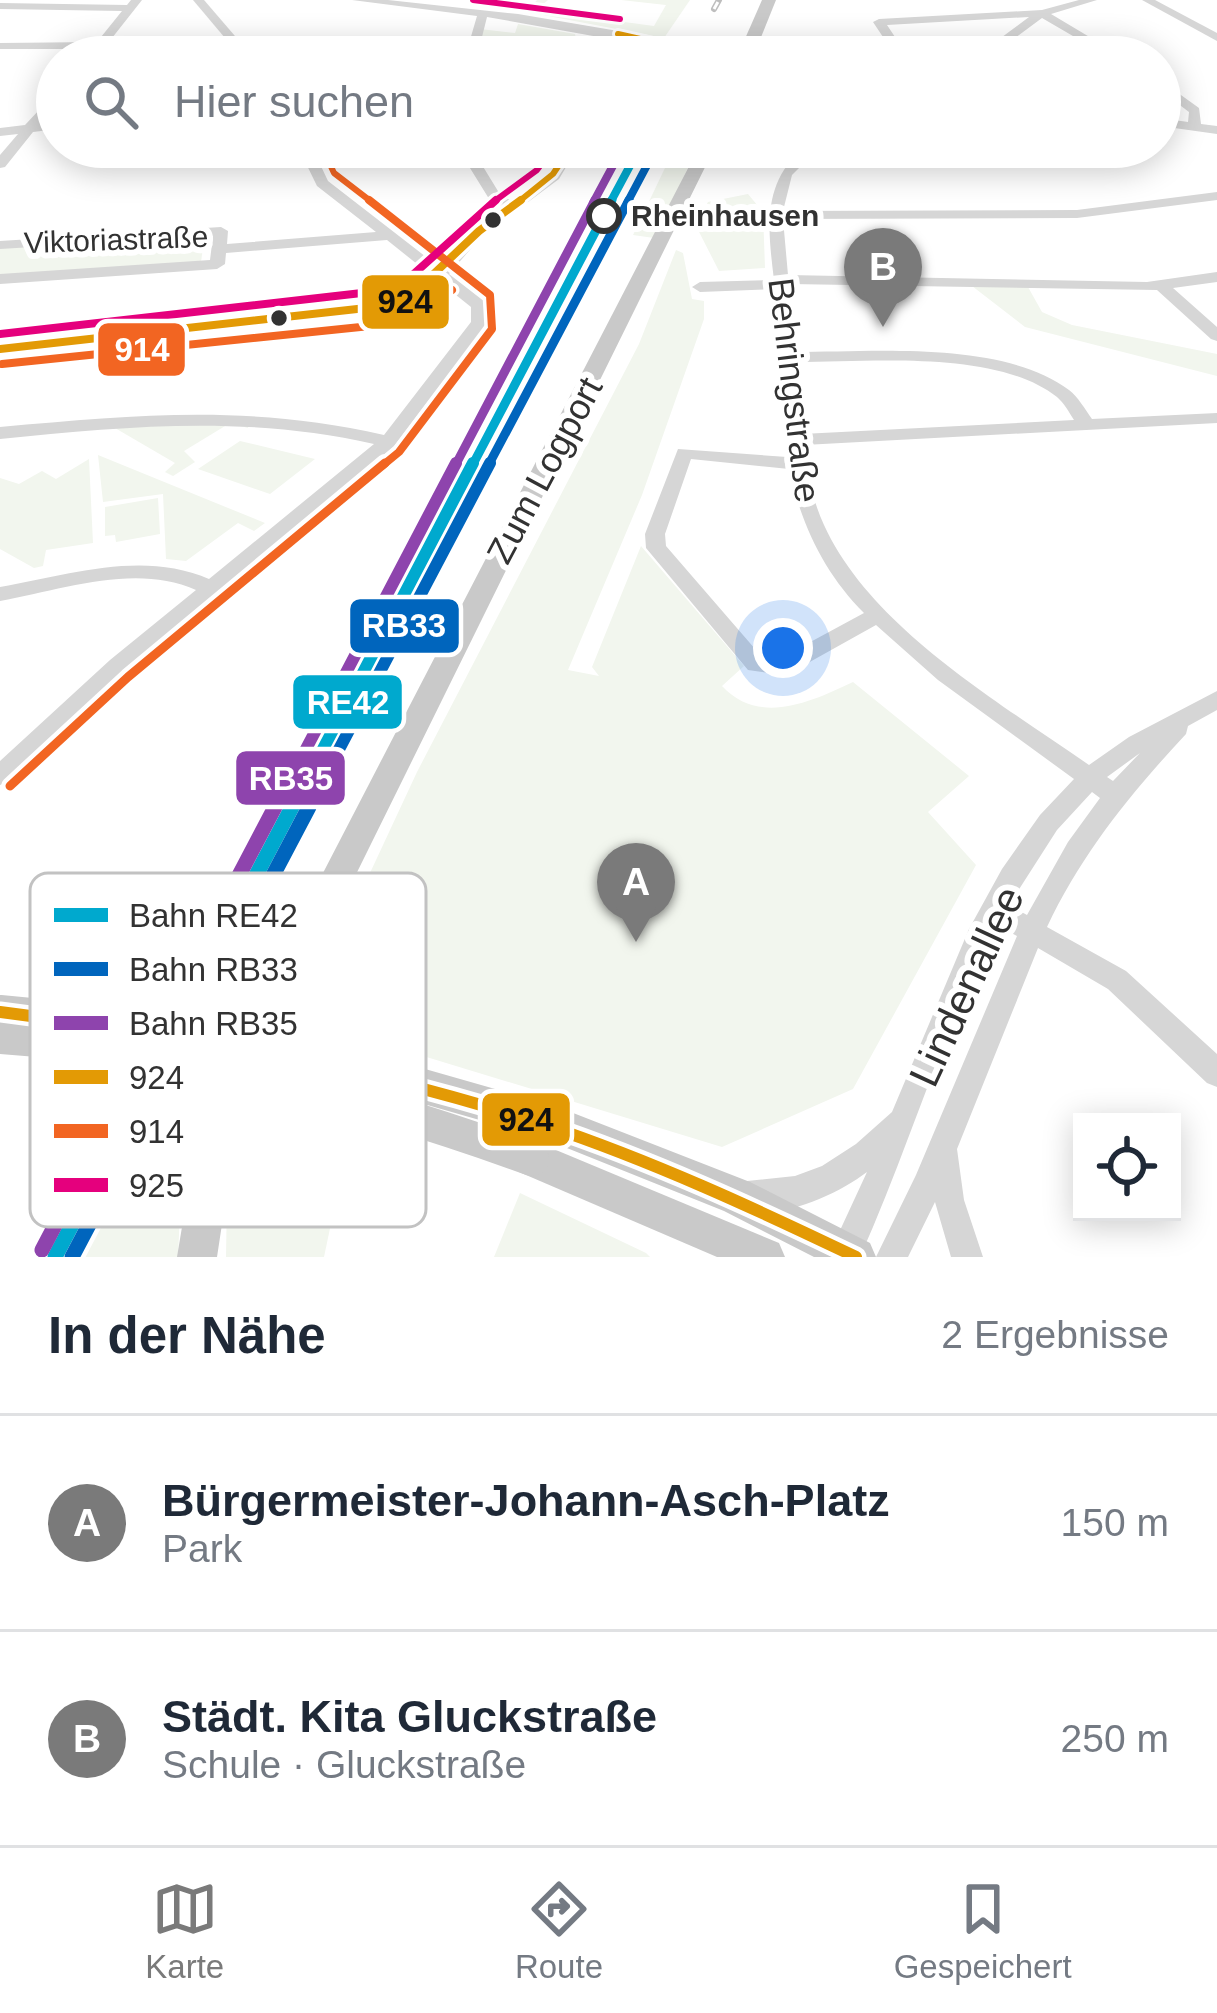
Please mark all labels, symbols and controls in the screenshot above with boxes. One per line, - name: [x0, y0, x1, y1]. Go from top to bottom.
- search box: [36, 36, 1181, 168]
- icon: search: [78, 69, 144, 135]
- text: Hier suchen: [174, 76, 414, 127]
- place label: Rheinhausen: [631, 199, 819, 232]
- marker: Rheinhausen: [588, 200, 620, 232]
- unlabelled marker: [482, 209, 504, 231]
- street label: Viktoriastraße: [23, 220, 209, 259]
- pin: B: [844, 228, 922, 327]
- line badge: 924: [360, 273, 451, 331]
- street label: Behringstraße: [760, 275, 829, 505]
- text: 924: [377, 283, 433, 320]
- unlabelled marker: [268, 307, 290, 329]
- line badge: 914: [96, 321, 187, 378]
- text: 914: [114, 331, 170, 368]
- street label: Zum Logport: [478, 371, 610, 570]
- line badge: RB33: [348, 597, 461, 655]
- text: RB33: [362, 607, 446, 644]
- your location: [753, 618, 813, 678]
- line badge: RE42: [291, 673, 404, 731]
- text: RE42: [307, 684, 389, 721]
- line badge: RB35: [234, 749, 347, 807]
- text: RB35: [249, 760, 333, 797]
- pin: A: [597, 843, 675, 942]
- legend: [30, 873, 426, 1227]
- street label: Lindenallee: [900, 879, 1033, 1094]
- text: Bahn RE42: [129, 897, 298, 934]
- text: Bahn RB33: [129, 951, 298, 988]
- text: Bahn RB35: [129, 1005, 298, 1042]
- text: 924: [129, 1059, 184, 1096]
- line badge: 924: [480, 1091, 572, 1148]
- text: 924: [498, 1101, 554, 1138]
- text: 914: [129, 1113, 184, 1150]
- map controls: [1073, 1113, 1181, 1221]
- button: locate: [1073, 1113, 1181, 1221]
- text: 925: [129, 1167, 184, 1204]
- text: In der Nähe: [48, 1307, 326, 1364]
- text: 2 Ergebnisse: [941, 1313, 1169, 1356]
- text: Bürgermeister-Johann-Asch-Platz: [162, 1475, 890, 1526]
- text: A: [73, 1501, 101, 1544]
- text: 150 m: [1061, 1501, 1169, 1544]
- text: Park: [162, 1527, 242, 1570]
- text: Städt. Kita Gluckstraße: [162, 1691, 657, 1742]
- text: B: [73, 1717, 101, 1760]
- text: 250 m: [1061, 1717, 1169, 1760]
- text: Schule · Gluckstraße: [162, 1743, 526, 1786]
- tab: Karte: [145, 1876, 224, 1986]
- tab: Route: [515, 1876, 603, 1986]
- tab: Gespeichert: [894, 1876, 1072, 1986]

